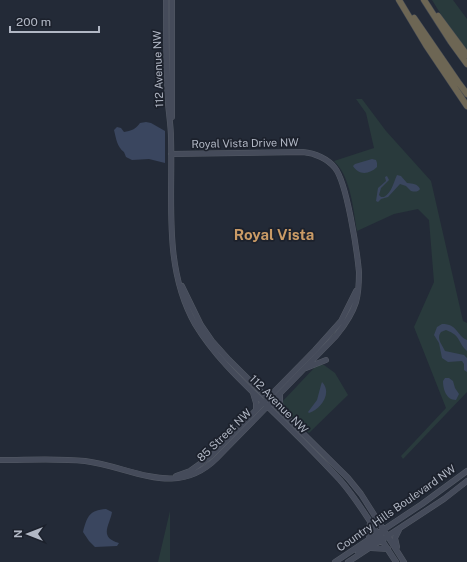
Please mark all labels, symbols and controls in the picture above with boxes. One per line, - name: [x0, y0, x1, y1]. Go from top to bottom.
- scale bar: [10, 8, 99, 34]
- text: 200 m: [16, 15, 51, 29]
- street label: 112 Avenue NW: [151, 30, 165, 108]
- street label: Royal Vista Drive NW: [191, 136, 299, 150]
- district label: Royal Vista: [234, 226, 314, 243]
- street label: 112 Avenue NW: [247, 372, 311, 436]
- street label: 85 Street NW: [194, 406, 254, 464]
- street label: Country Hills Boulevard NW: [334, 462, 458, 554]
- north arrow: [8, 514, 48, 554]
- text: N: [12, 530, 24, 538]

